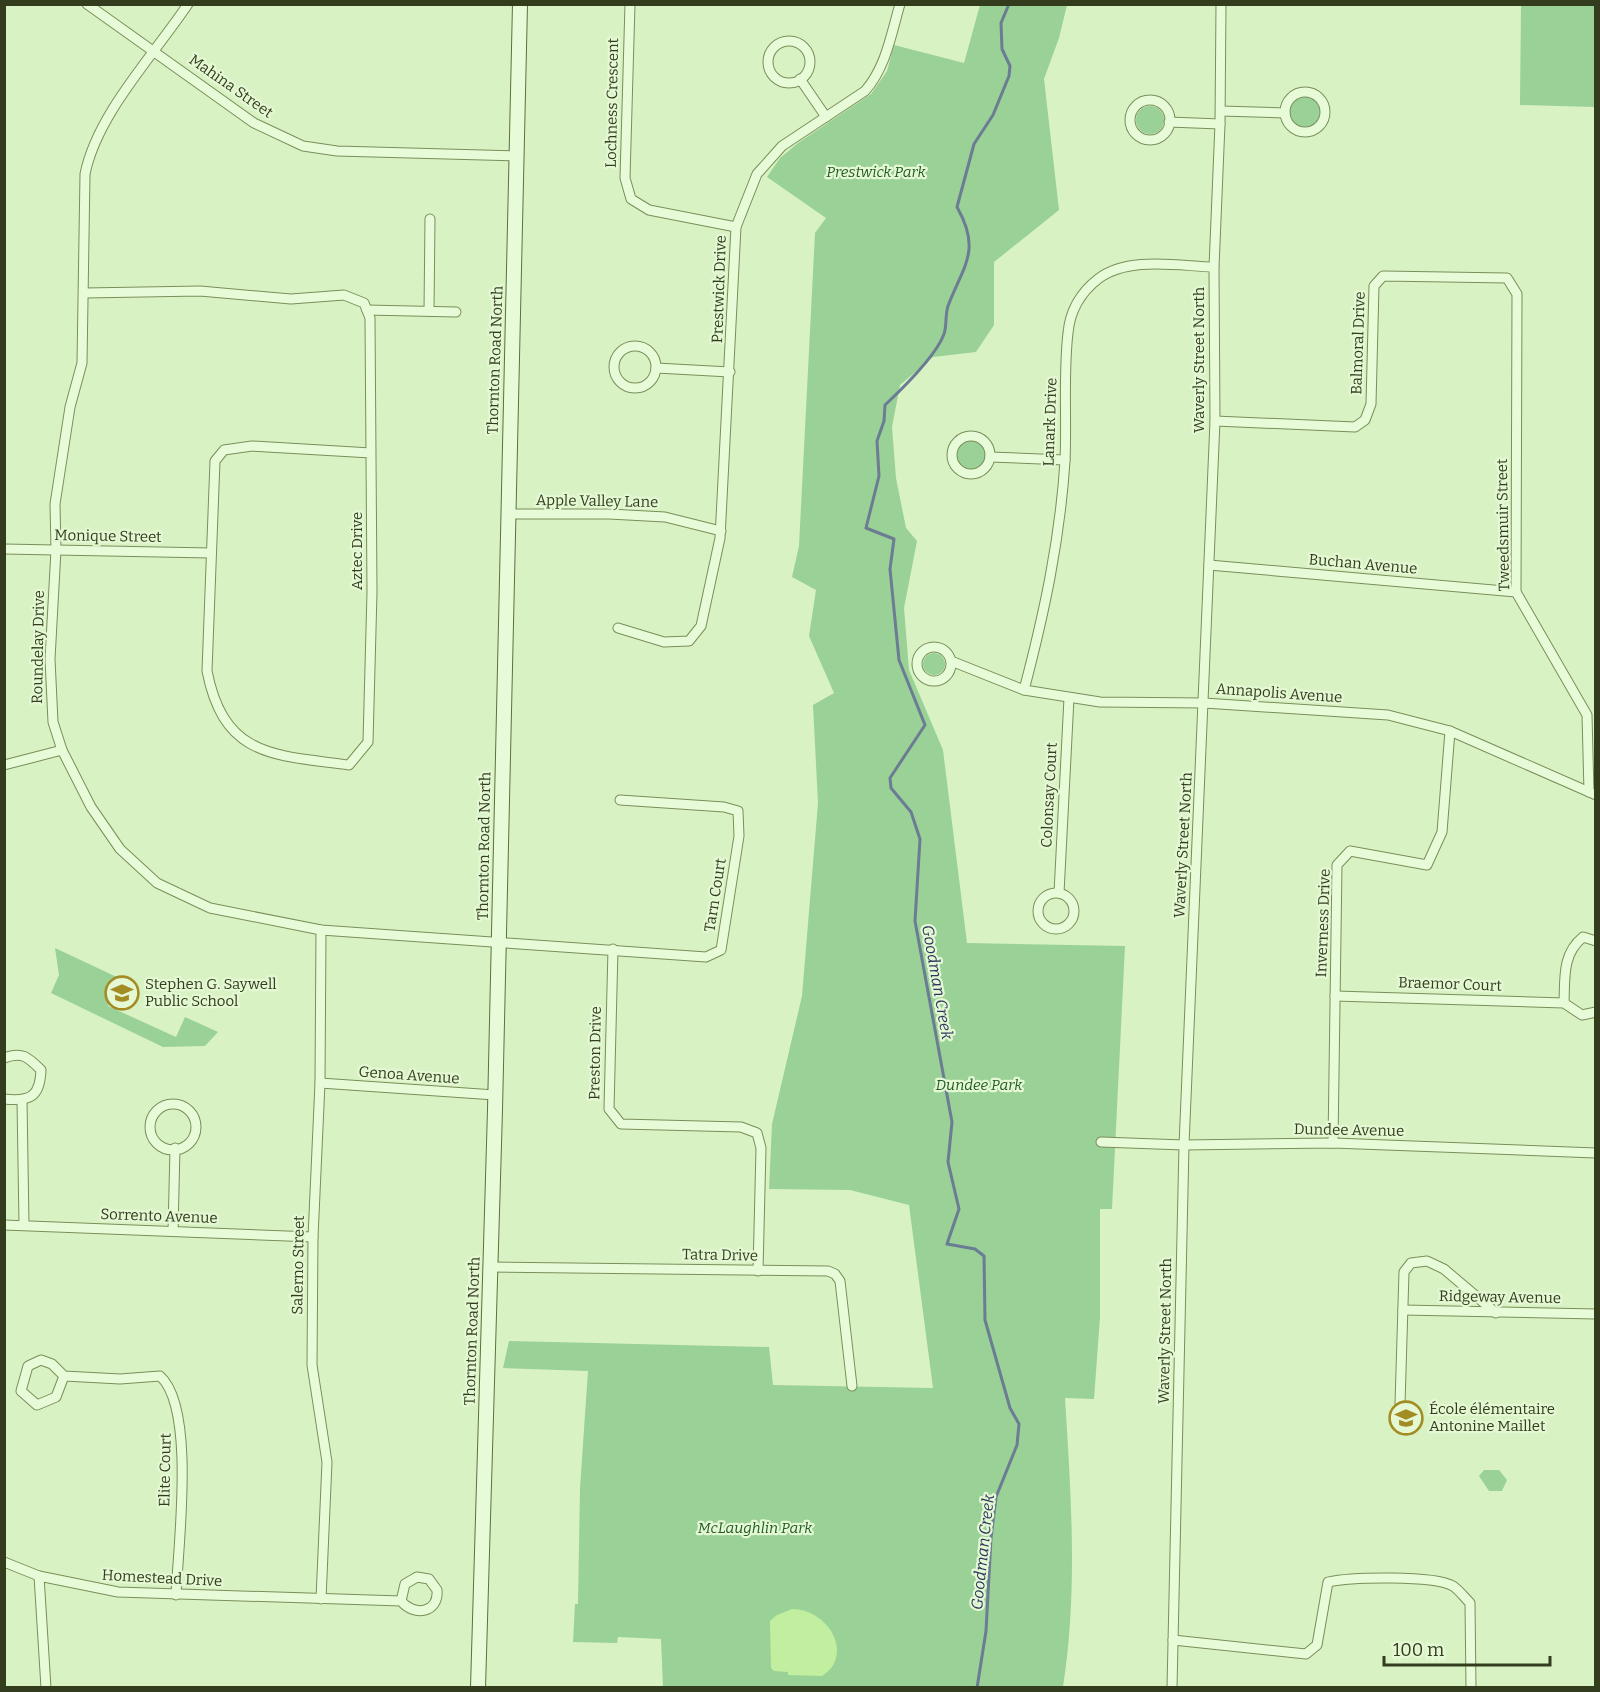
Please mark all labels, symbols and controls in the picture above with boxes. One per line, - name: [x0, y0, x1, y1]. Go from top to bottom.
- street label: Lochness Crescent: [602, 37, 622, 168]
- street label: Mahina Street: [186, 50, 277, 122]
- park label: Prestwick Park: [826, 163, 927, 181]
- street label: Prestwick Drive: [708, 235, 730, 343]
- street label: Thornton Road North: [483, 285, 507, 435]
- street label: Waverly Street North: [1190, 286, 1208, 433]
- street label: Balmoral Drive: [1347, 291, 1369, 395]
- street label: Lanark Drive: [1039, 377, 1061, 467]
- street label: Tweedsmuir Street: [1493, 458, 1513, 592]
- street label: Apple Valley Lane: [536, 491, 658, 511]
- street label: Aztec Drive: [348, 512, 366, 590]
- street label: Monique Street: [54, 526, 162, 546]
- street label: Buchan Avenue: [1308, 550, 1418, 578]
- street label: Roundelay Drive: [28, 590, 48, 704]
- street label: Annapolis Avenue: [1215, 680, 1343, 706]
- street label: Colonsay Court: [1037, 741, 1061, 848]
- street label: Thornton Road North: [474, 771, 494, 920]
- street label: Waverly Street North: [1170, 771, 1196, 918]
- street label: Tarn Court: [700, 856, 730, 933]
- street label: Inverness Drive: [1312, 868, 1334, 978]
- water label: Goodman Creek: [918, 923, 957, 1041]
- street label: Braemor Court: [1398, 973, 1503, 995]
- school or university icon: Stephen G. Saywell Public School: [104, 975, 140, 1011]
- place label: Stephen G. Saywell Public School: [145, 975, 277, 1010]
- street label: Preston Drive: [585, 1006, 605, 1100]
- street label: Genoa Avenue: [358, 1062, 460, 1088]
- park label: Dundee Park: [936, 1076, 1023, 1094]
- street label: Dundee Avenue: [1294, 1120, 1404, 1140]
- street label: Sorrento Avenue: [100, 1205, 218, 1227]
- street label: Salerno Street: [288, 1215, 308, 1315]
- street label: Tatra Drive: [682, 1245, 758, 1265]
- street label: Thornton Road North: [460, 1256, 484, 1406]
- street label: Waverly Street North: [1155, 1257, 1175, 1404]
- street label: Ridgeway Avenue: [1439, 1287, 1561, 1307]
- school or university icon: École élémentaire Antonine Maillet: [1388, 1400, 1424, 1436]
- place label: École élémentaire Antonine Maillet: [1429, 1400, 1555, 1435]
- street label: Elite Court: [155, 1432, 175, 1507]
- water label: Goodman Creek: [967, 1493, 998, 1611]
- park label: McLaughlin Park: [698, 1519, 813, 1537]
- street label: Homestead Drive: [101, 1566, 223, 1590]
- scale bar: [1384, 1629, 1550, 1667]
- text: 100 m: [1393, 1639, 1444, 1661]

